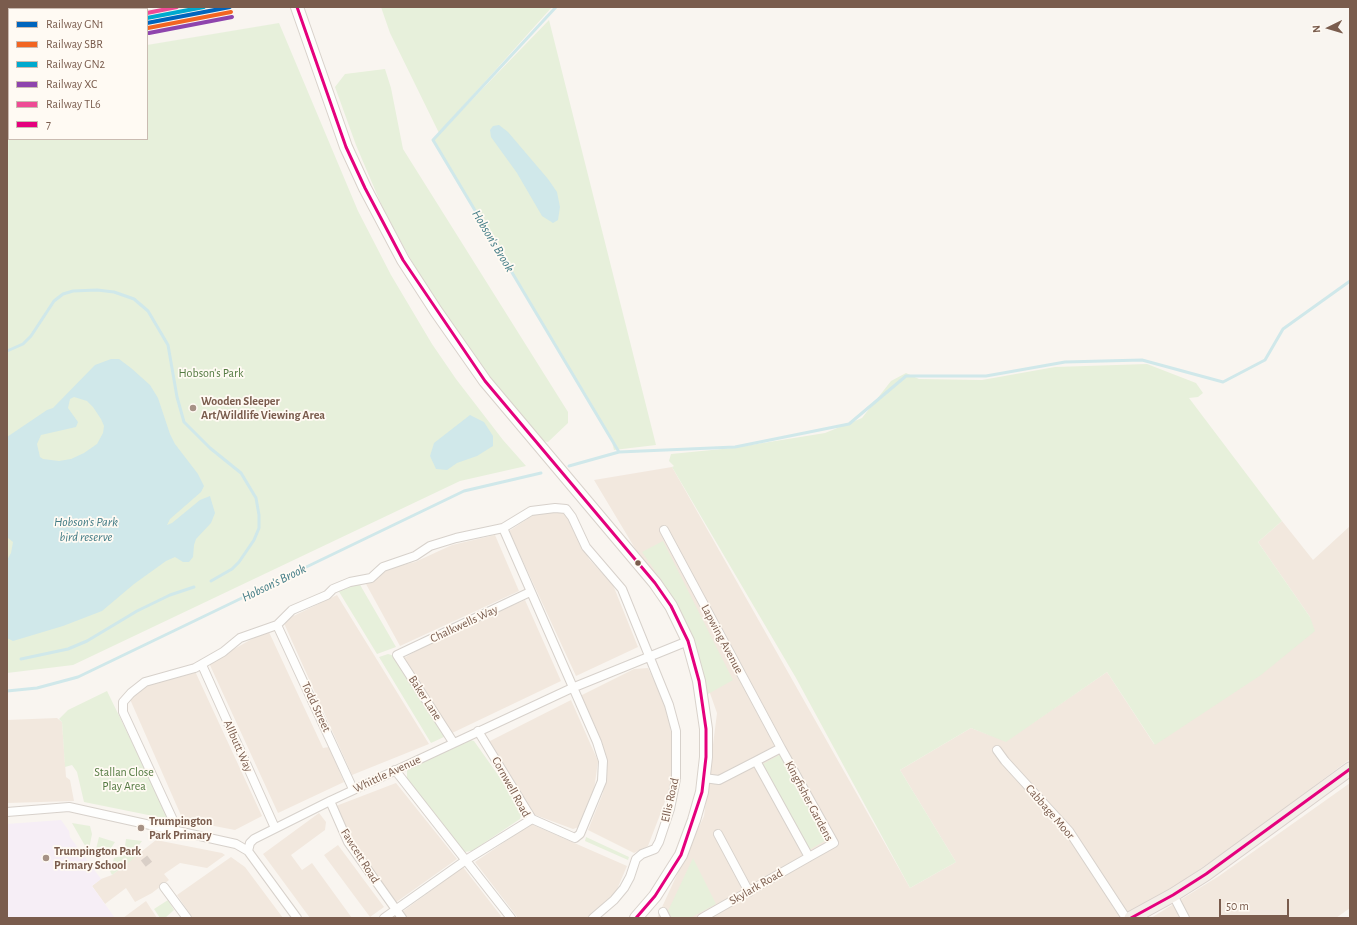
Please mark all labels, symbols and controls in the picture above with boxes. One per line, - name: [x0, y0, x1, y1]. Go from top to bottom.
- legend: [8, 8, 148, 140]
- north arrow: [1309, 8, 1349, 48]
- text: Railway GN1: [46, 18, 104, 30]
- text: N: [1311, 25, 1322, 33]
- text: Railway SBR: [46, 38, 103, 50]
- text: Railway GN2: [46, 58, 105, 70]
- text: Railway XC: [46, 78, 97, 90]
- text: Railway TL6: [46, 98, 101, 110]
- text: 7: [46, 118, 51, 130]
- water label: Hobson's Brook: [468, 207, 518, 275]
- park label: Hobson's Park: [179, 366, 243, 380]
- place label: Wooden Sleeper Art/Wildlife Viewing Area: [201, 394, 325, 422]
- marker: Wooden Sleeper Art/Wildlife Viewing Area: [188, 403, 198, 413]
- water label: Hobson's Park bird reserve: [54, 514, 118, 545]
- unlabelled marker: [633, 558, 643, 568]
- water label: Hobson's Brook: [239, 561, 309, 605]
- street label: Chalkwells Way: [428, 602, 500, 646]
- street label: Lapwing Avenue: [698, 602, 746, 676]
- street label: Baker Lane: [405, 673, 445, 723]
- street label: Todd Street: [298, 680, 334, 734]
- street label: Allbutt Way: [220, 718, 256, 774]
- street label: Whittle Avenue: [351, 752, 423, 796]
- street label: Cornwell Road: [489, 754, 533, 820]
- street label: Kingfisher Gardens: [782, 758, 836, 844]
- park label: Stallan Close Play Area: [94, 765, 154, 793]
- street label: Ellis Road: [658, 777, 682, 823]
- street label: Cabbage Moor: [1022, 782, 1078, 842]
- place label: Trumpington Park Primary: [149, 814, 212, 842]
- marker: Trumpington Park Primary: [136, 823, 146, 833]
- street label: Fawcett Road: [338, 826, 382, 886]
- place label: Trumpington Park Primary School: [54, 844, 141, 872]
- marker: Trumpington Park Primary School: [41, 853, 51, 863]
- street label: Skylark Road: [727, 866, 785, 908]
- scale bar: [1221, 891, 1291, 917]
- text: 50 m: [1226, 900, 1249, 912]

